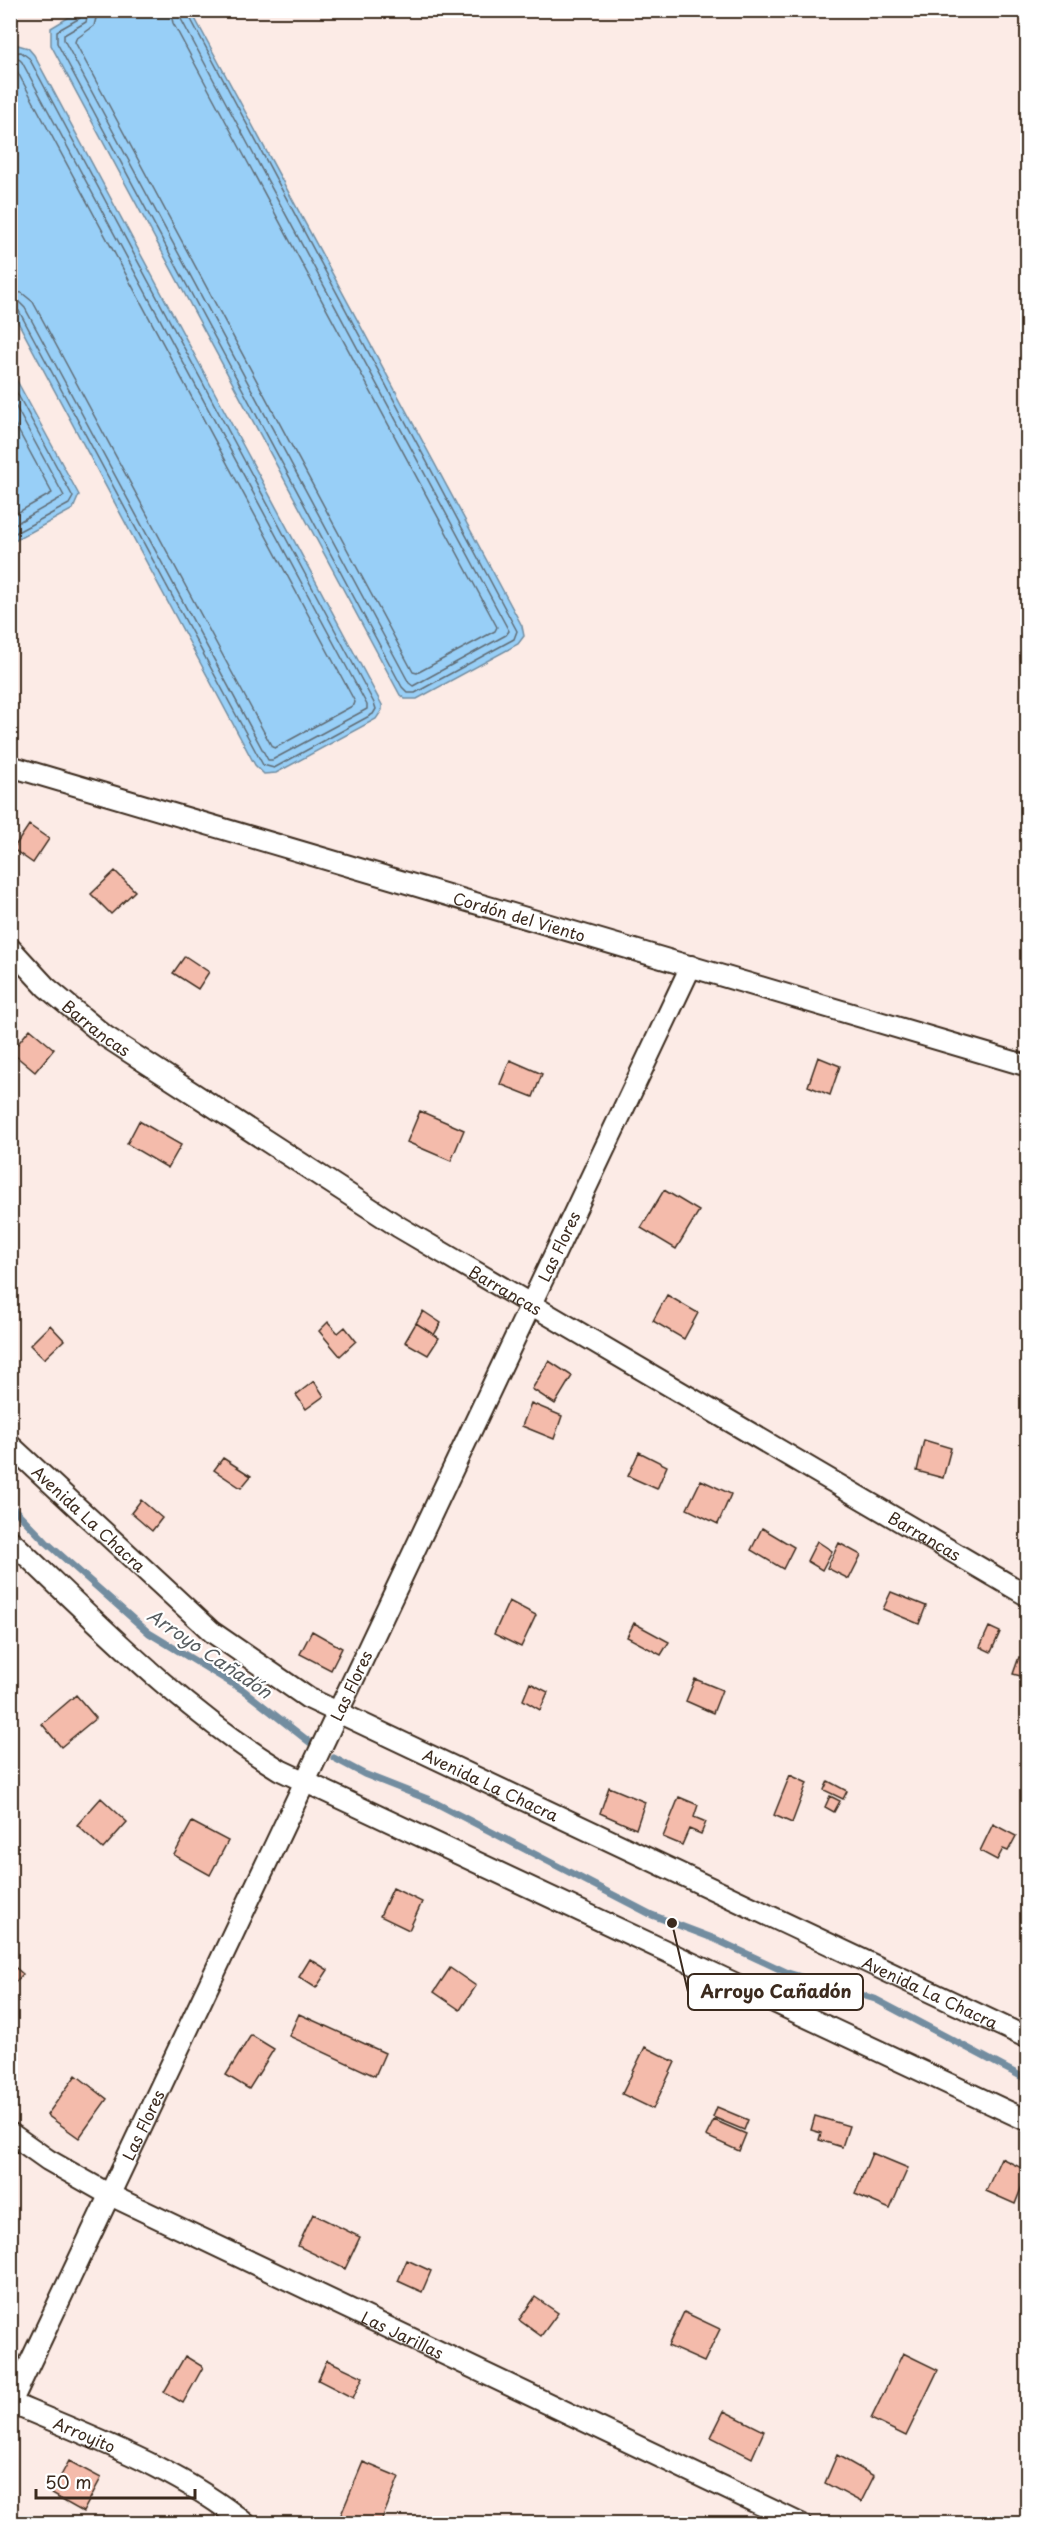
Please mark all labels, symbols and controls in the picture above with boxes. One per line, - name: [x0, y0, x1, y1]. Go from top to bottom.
- street label: Cordón del Viento: [450, 885, 588, 947]
- street label: Barrancas: [57, 994, 135, 1062]
- street label: Las Flores: [531, 1207, 585, 1285]
- street label: Barrancas: [465, 1259, 546, 1320]
- street label: Avenida La Chacra: [27, 1459, 152, 1578]
- street label: Barrancas: [884, 1505, 966, 1566]
- water label: Arroyo Cañadón: [142, 1601, 279, 1705]
- street label: Las Flores: [324, 1646, 377, 1725]
- street label: Avenida La Chacra: [419, 1742, 563, 1827]
- street label: Avenida La Chacra: [859, 1950, 1003, 2035]
- callout: Arroyo Cañadón: [688, 1974, 863, 2010]
- text: Arroyo Cañadón: [699, 1977, 852, 2004]
- street label: Las Flores: [116, 2086, 170, 2164]
- street label: Las Jarillas: [358, 2305, 448, 2364]
- street label: Arroyito: [50, 2410, 120, 2458]
- scale bar: [36, 2462, 195, 2500]
- text: 50 m: [45, 2468, 92, 2495]

